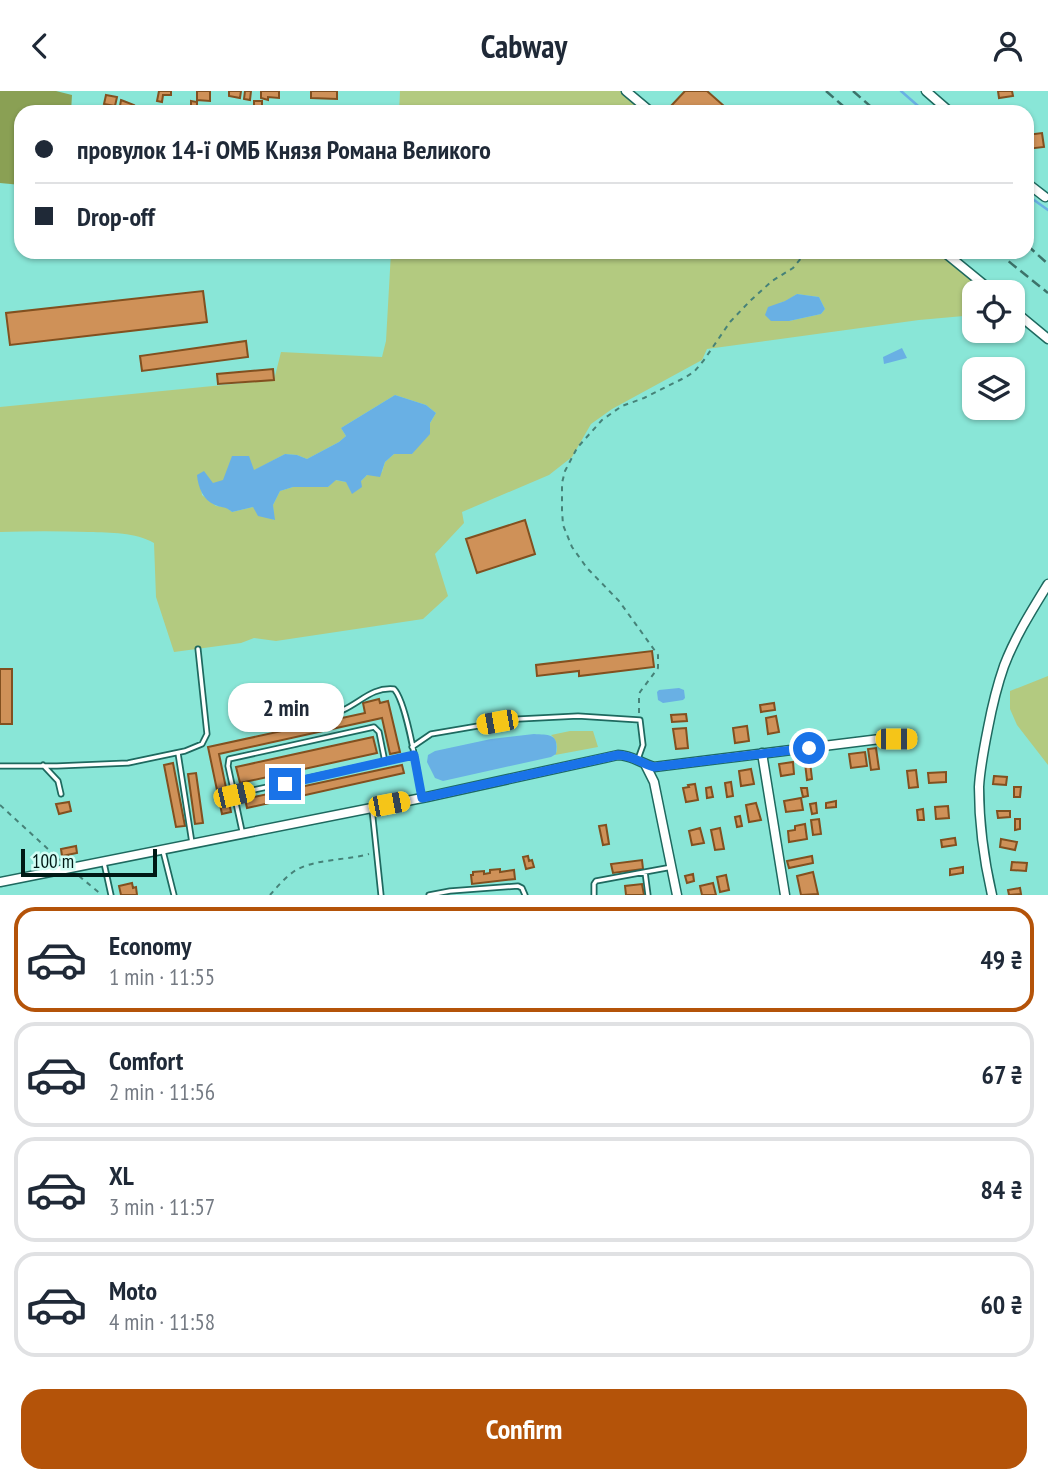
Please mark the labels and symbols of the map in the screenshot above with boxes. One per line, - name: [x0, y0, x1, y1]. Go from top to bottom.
- callout: 2 min: [227, 683, 343, 731]
- car: [475, 708, 520, 736]
- car: [876, 729, 918, 750]
- route start: [793, 732, 825, 764]
- route end: [269, 768, 301, 800]
- car: [212, 780, 257, 810]
- car: [367, 790, 412, 818]
- scale bar: [21, 846, 158, 878]

